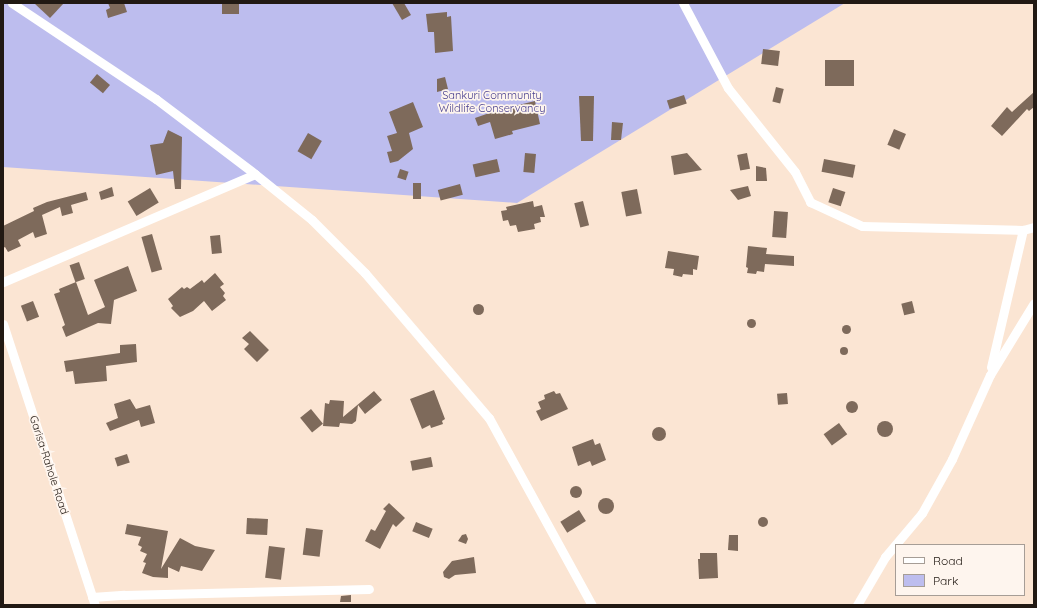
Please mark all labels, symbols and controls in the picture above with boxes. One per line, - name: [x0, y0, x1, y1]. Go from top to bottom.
- park label: Sankuri Community Wildlife Conservancy: [439, 89, 545, 115]
- street label: Garisa-Rahole Road: [27, 414, 71, 516]
- legend: [895, 544, 1025, 596]
- text: Road: [933, 553, 963, 568]
- text: Park: [933, 573, 958, 588]

